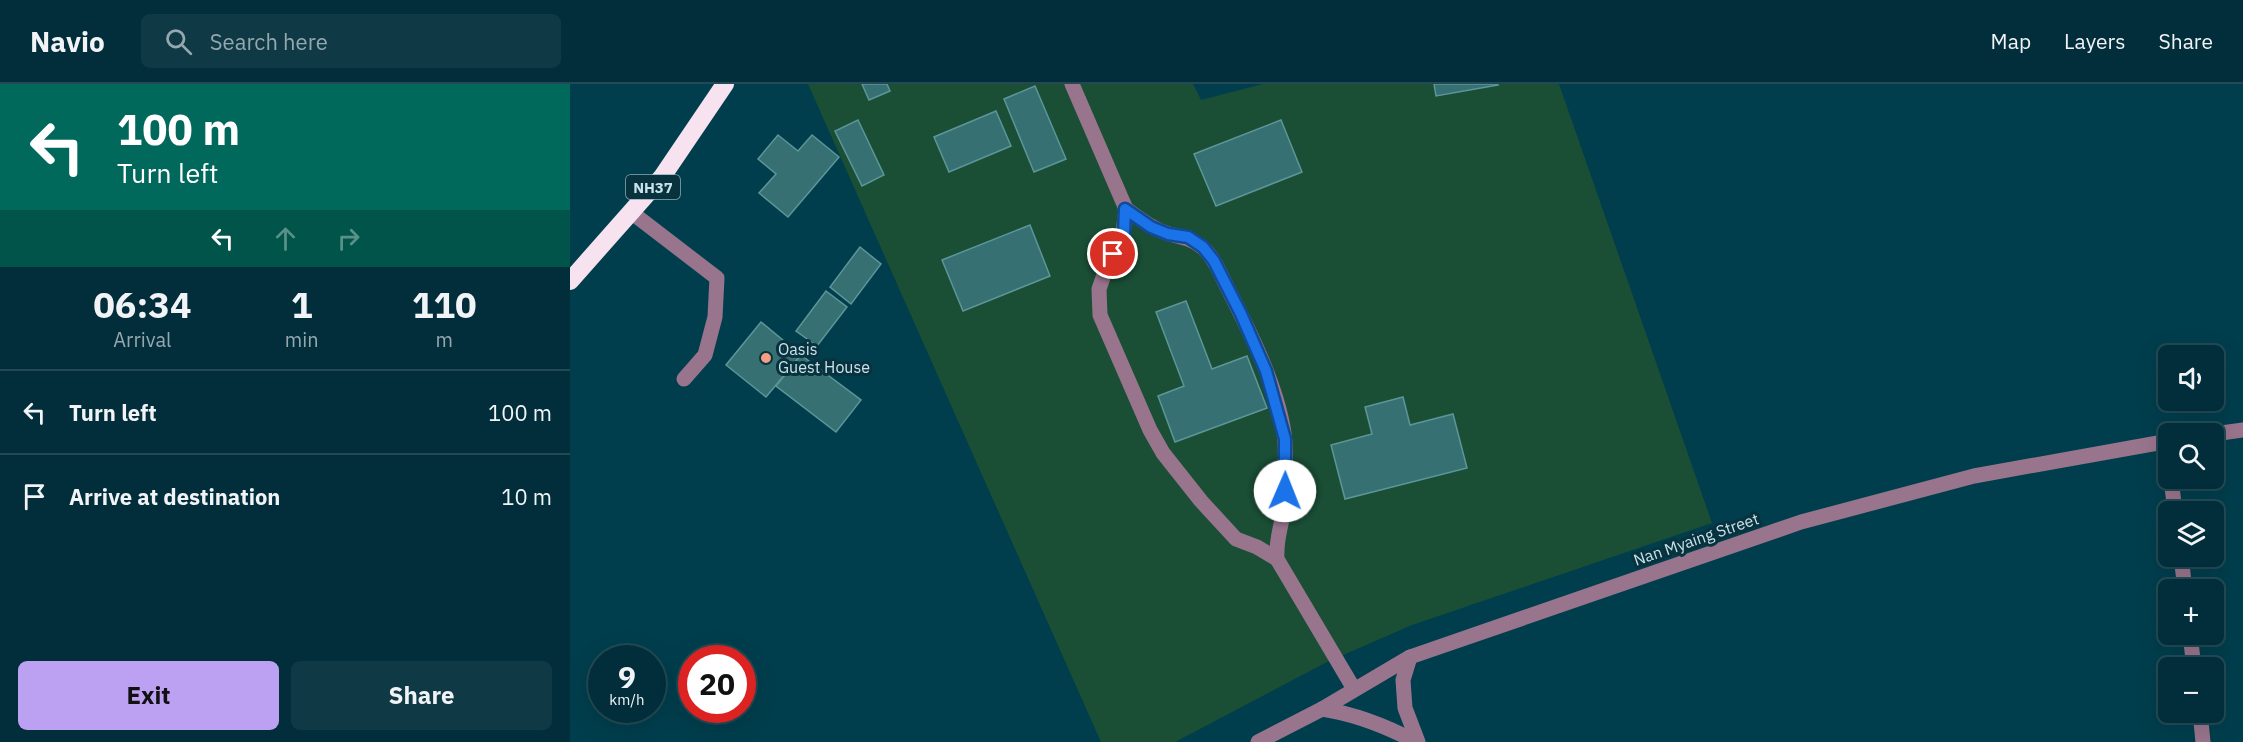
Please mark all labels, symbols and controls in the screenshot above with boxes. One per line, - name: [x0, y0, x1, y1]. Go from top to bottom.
- search box: [141, 14, 561, 68]
- text: Navio: [30, 23, 105, 60]
- icon: search: [162, 25, 195, 58]
- text: Search here: [210, 27, 328, 56]
- text: Map: [1991, 27, 2031, 55]
- text: Layers: [2064, 27, 2126, 55]
- text: Share: [2159, 27, 2213, 55]
- text: 100 m: [117, 102, 240, 157]
- icon: left: [18, 108, 96, 186]
- text: Turn left: [117, 155, 218, 190]
- road number: NH37: [626, 175, 680, 199]
- icon: left: [206, 222, 239, 255]
- icon: ahead: [269, 222, 302, 255]
- icon: right: [332, 222, 365, 255]
- pin: [1087, 228, 1138, 279]
- icon: arrive: [1096, 237, 1129, 270]
- text: 06:34: [93, 281, 192, 328]
- text: 1: [291, 281, 313, 328]
- text: 110: [412, 281, 477, 328]
- text: Arrival: [113, 326, 172, 353]
- text: min: [285, 326, 319, 353]
- text: m: [436, 326, 453, 353]
- place label: Oasis Guest House: [778, 339, 870, 377]
- map controls: [2158, 345, 2224, 723]
- button: sound: [2158, 345, 2224, 411]
- marker: Oasis Guest House: [759, 351, 773, 365]
- icon: left: [18, 396, 51, 429]
- text: Turn left: [69, 398, 157, 427]
- text: 100 m: [488, 398, 552, 427]
- button: search: [2158, 423, 2224, 489]
- position arrow: [1253, 459, 1317, 523]
- icon: arrive: [18, 480, 51, 513]
- text: Arrive at destination: [69, 482, 280, 511]
- text: 10 m: [501, 482, 552, 511]
- button: layers: [2158, 501, 2224, 567]
- street label: Nan Myaing Street: [1631, 508, 1761, 570]
- button: +: [2158, 579, 2224, 645]
- speed limit sign: 20: [678, 645, 756, 723]
- text: 9: [618, 657, 636, 696]
- button: −: [2158, 657, 2224, 723]
- button: Exit: [18, 661, 279, 730]
- button: Share: [291, 661, 552, 730]
- text: km/h: [609, 690, 645, 709]

